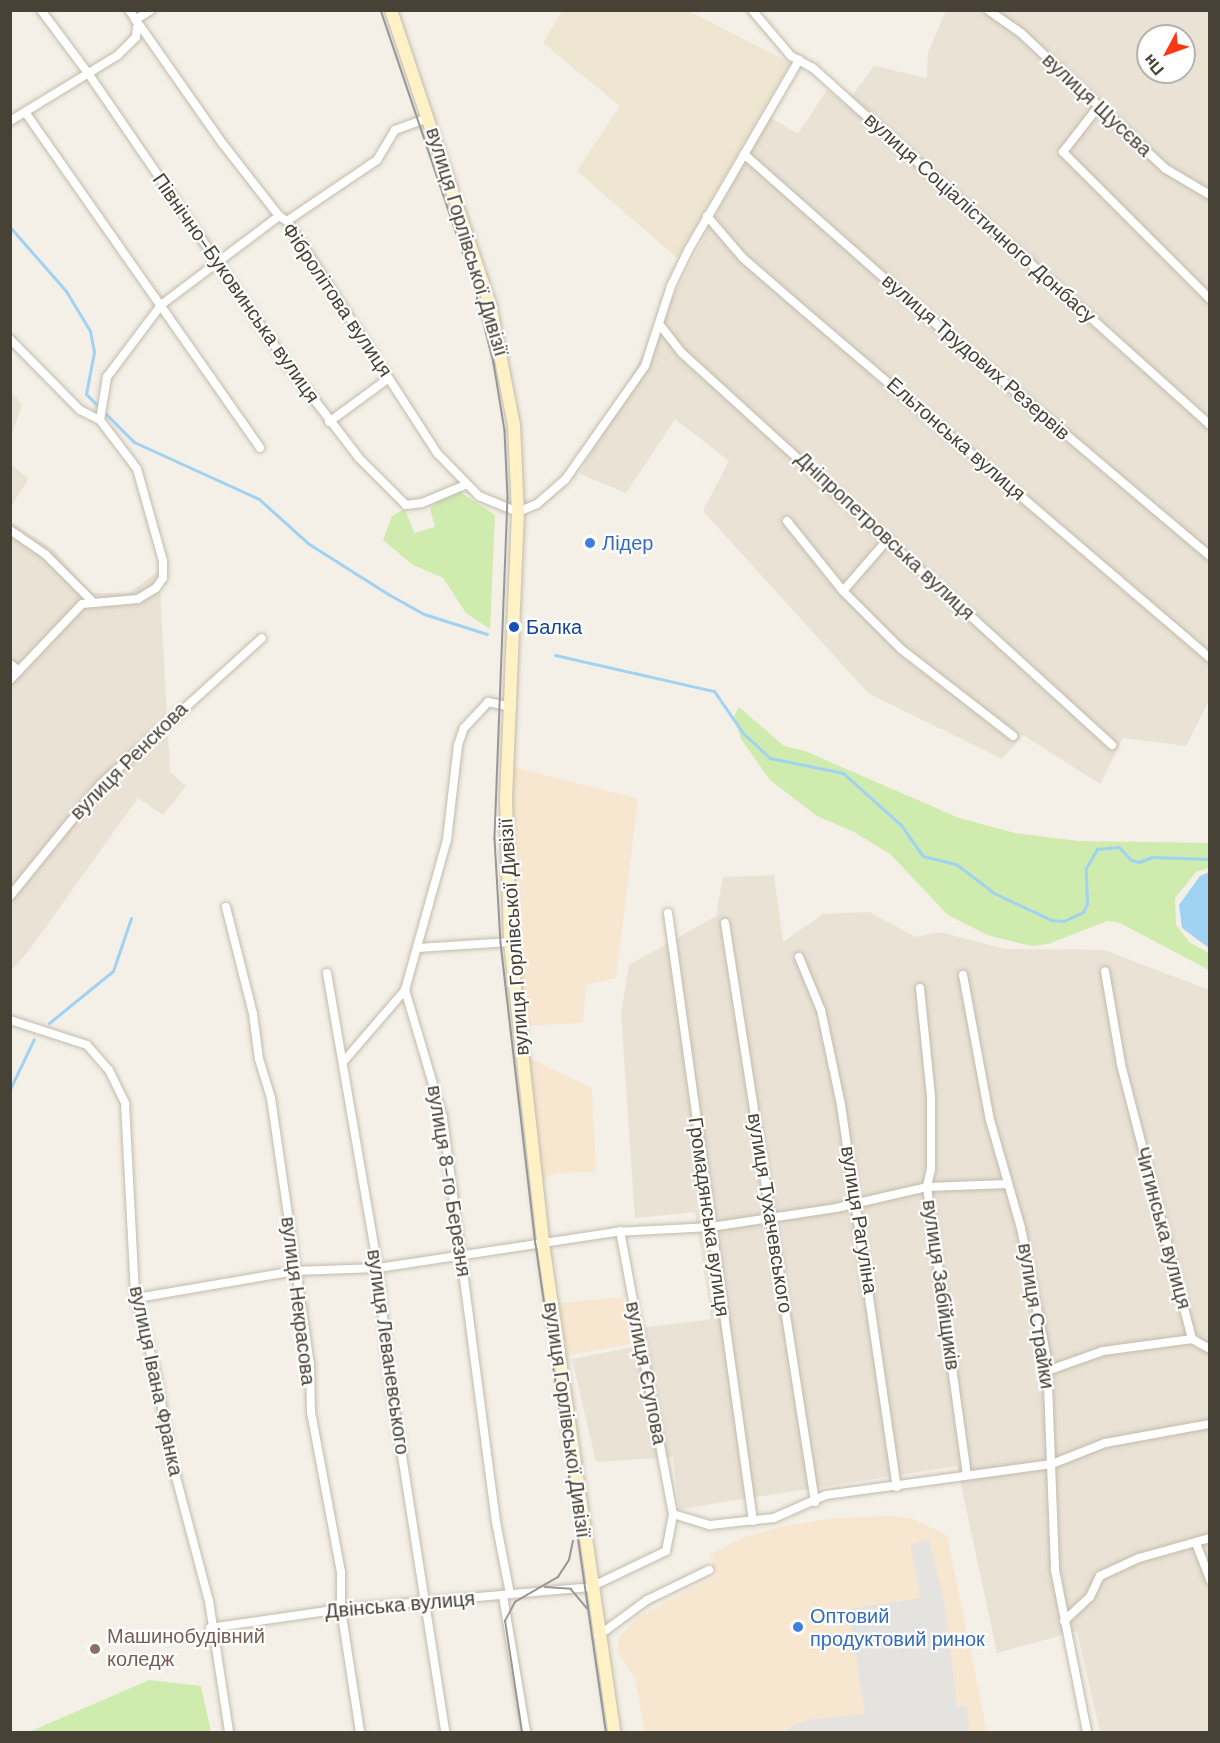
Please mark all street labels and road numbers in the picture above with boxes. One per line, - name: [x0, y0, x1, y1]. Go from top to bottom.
- street label: вулиця Щусєва: [1037, 48, 1157, 162]
- street label: вулиця Соціалістичного Донбасу: [859, 108, 1101, 328]
- street label: вулиця Горлівської Дивізії: [421, 125, 513, 359]
- street label: Північно-Буковинська вулиця: [147, 169, 325, 407]
- street label: Фібролітова вулиця: [277, 218, 397, 382]
- street label: вулиця Трудових Резервів: [877, 269, 1075, 445]
- street label: Ельтонська вулиця: [882, 372, 1030, 506]
- street label: Дніпропетровська вулиця: [790, 447, 980, 625]
- street label: вулиця Ренскова: [65, 697, 193, 825]
- street label: вулиця Горлівської Дивізії: [494, 817, 534, 1057]
- street label: вулиця 8-го Березня: [422, 1084, 476, 1278]
- street label: вулиця Тухачевського: [742, 1111, 798, 1315]
- street label: Громадянська вулиця: [683, 1116, 735, 1318]
- street label: вулиця Рагуліна: [835, 1144, 883, 1296]
- street label: Читинська вулиця: [1130, 1144, 1196, 1312]
- street label: вулиця Забійщиків: [917, 1198, 965, 1372]
- street label: вулиця Некрасова: [276, 1215, 320, 1387]
- street label: вулиця Страйки: [1013, 1241, 1059, 1391]
- street label: вулиця Леваневського: [362, 1248, 414, 1456]
- street label: вулиця Івана Франка: [124, 1284, 188, 1478]
- street label: вулиця Єгупова: [620, 1299, 672, 1447]
- street label: вулиця Горлівської Дивізії: [539, 1300, 595, 1540]
- street label: Двінська вулиця: [324, 1586, 476, 1624]

